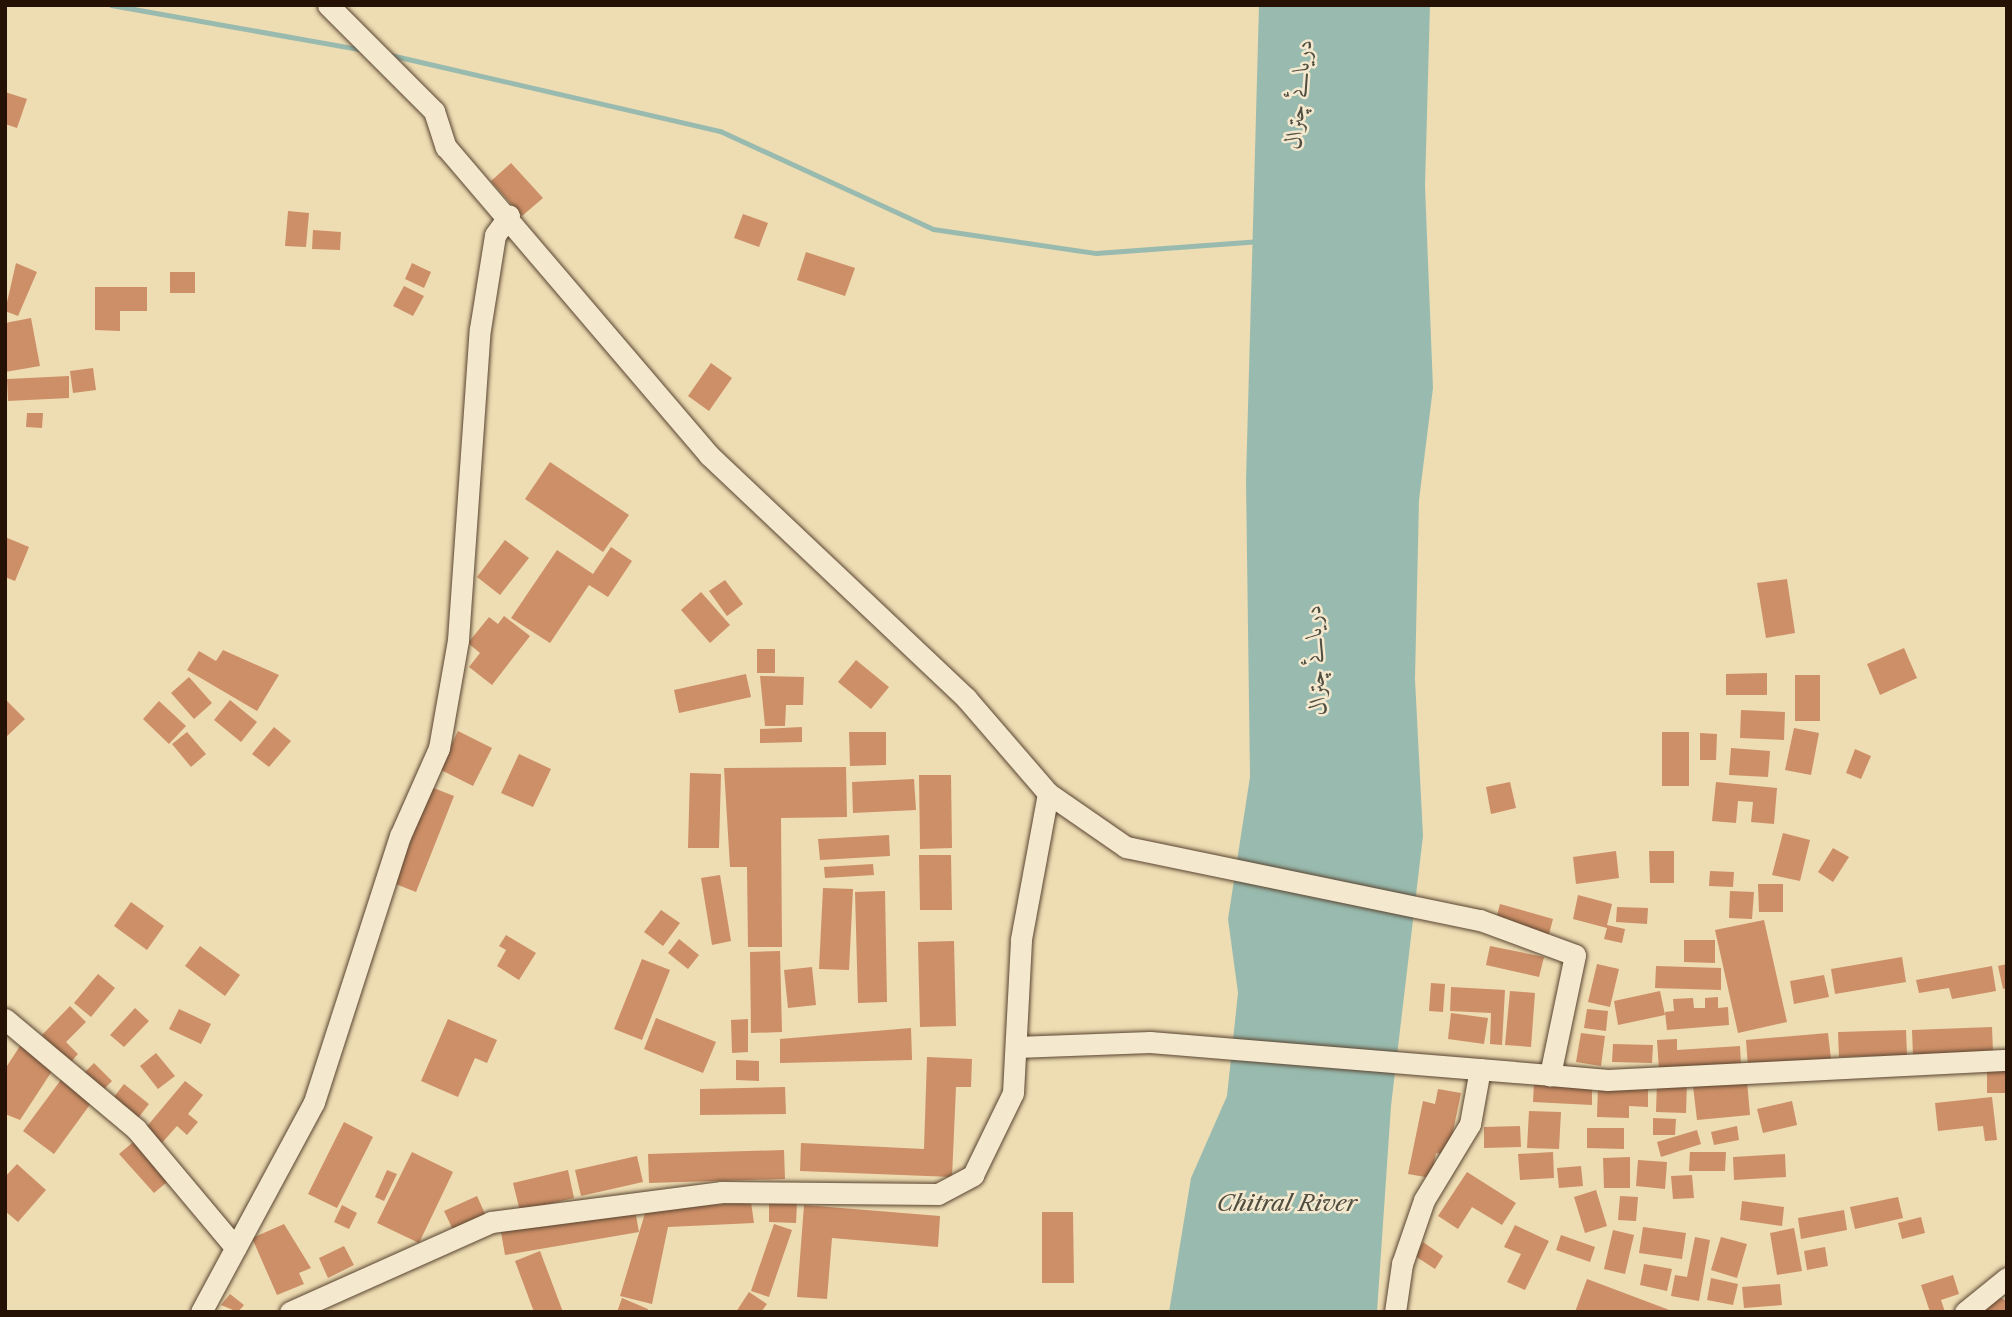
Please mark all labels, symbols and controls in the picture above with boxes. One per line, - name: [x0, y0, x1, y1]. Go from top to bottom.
- water label: دریائے چترال: [1279, 38, 1317, 150]
- water label: دریائے چترال: [1298, 604, 1332, 716]
- water label: Chitral River: [1217, 1189, 1357, 1217]

